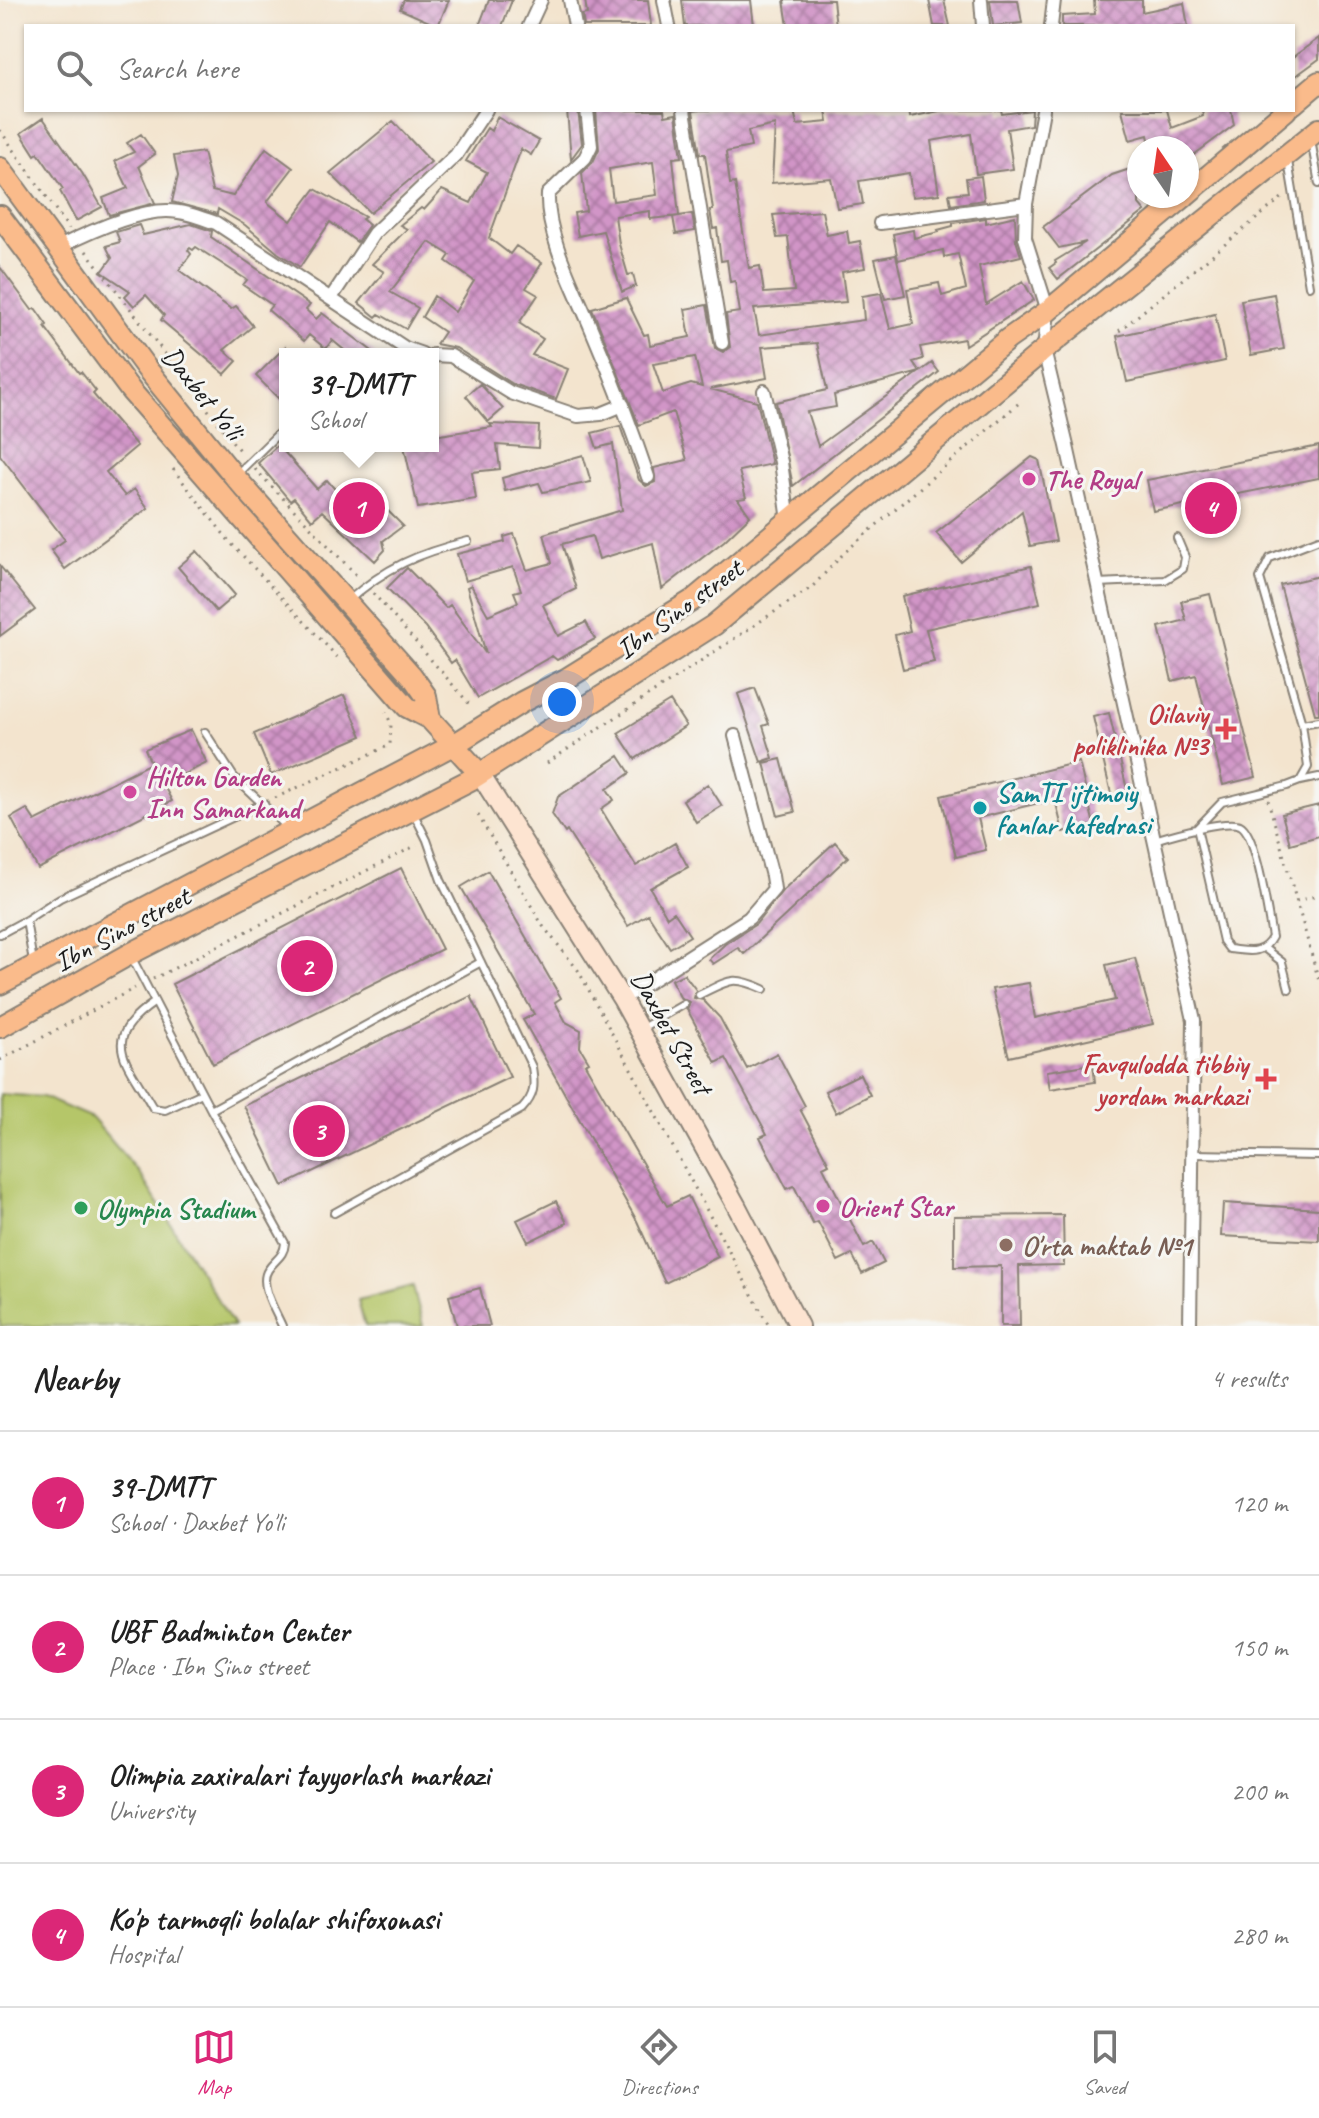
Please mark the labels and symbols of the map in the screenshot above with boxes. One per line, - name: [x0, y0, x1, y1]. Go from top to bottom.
- north arrow: [1127, 136, 1199, 208]
- street label: Daxbet Yo'li: [154, 339, 254, 450]
- place label: The Royal: [1045, 462, 1143, 498]
- marker: The Royal: [1020, 470, 1038, 488]
- pin: 1: [333, 478, 385, 538]
- pin: 4: [1185, 478, 1237, 538]
- street label: Ibn Sino street: [609, 550, 751, 667]
- your location: [542, 682, 582, 722]
- place label: Oilaviy poliklinika №3: [1073, 696, 1211, 763]
- marker: Oilaviy poliklinika №3: [1215, 718, 1237, 740]
- place label: Hilton Garden Inn Samarkand: [146, 759, 304, 826]
- place label: SamTI ijtimoiy fanlar kafedrasi: [996, 775, 1154, 842]
- marker: Hilton Garden Inn Samarkand: [121, 783, 139, 801]
- marker: SamTI ijtimoiy fanlar kafedrasi: [971, 799, 989, 817]
- street label: Ibn Sino street: [48, 878, 198, 979]
- pin: 2: [281, 936, 333, 996]
- street label: Daxbet Street: [624, 964, 722, 1103]
- place label: Favqulodda tibbiy yordam markazi: [1082, 1046, 1251, 1113]
- marker: Favqulodda tibbiy yordam markazi: [1255, 1068, 1277, 1090]
- pin: 3: [293, 1101, 345, 1161]
- place label: Orient Star: [839, 1189, 956, 1224]
- place label: Olympia Stadium: [97, 1191, 257, 1227]
- marker: Orient Star: [814, 1197, 832, 1215]
- marker: Olympia Stadium: [72, 1199, 90, 1217]
- place label: O'rta maktab №1: [1022, 1228, 1195, 1263]
- marker: O'rta maktab №1: [997, 1236, 1015, 1254]

